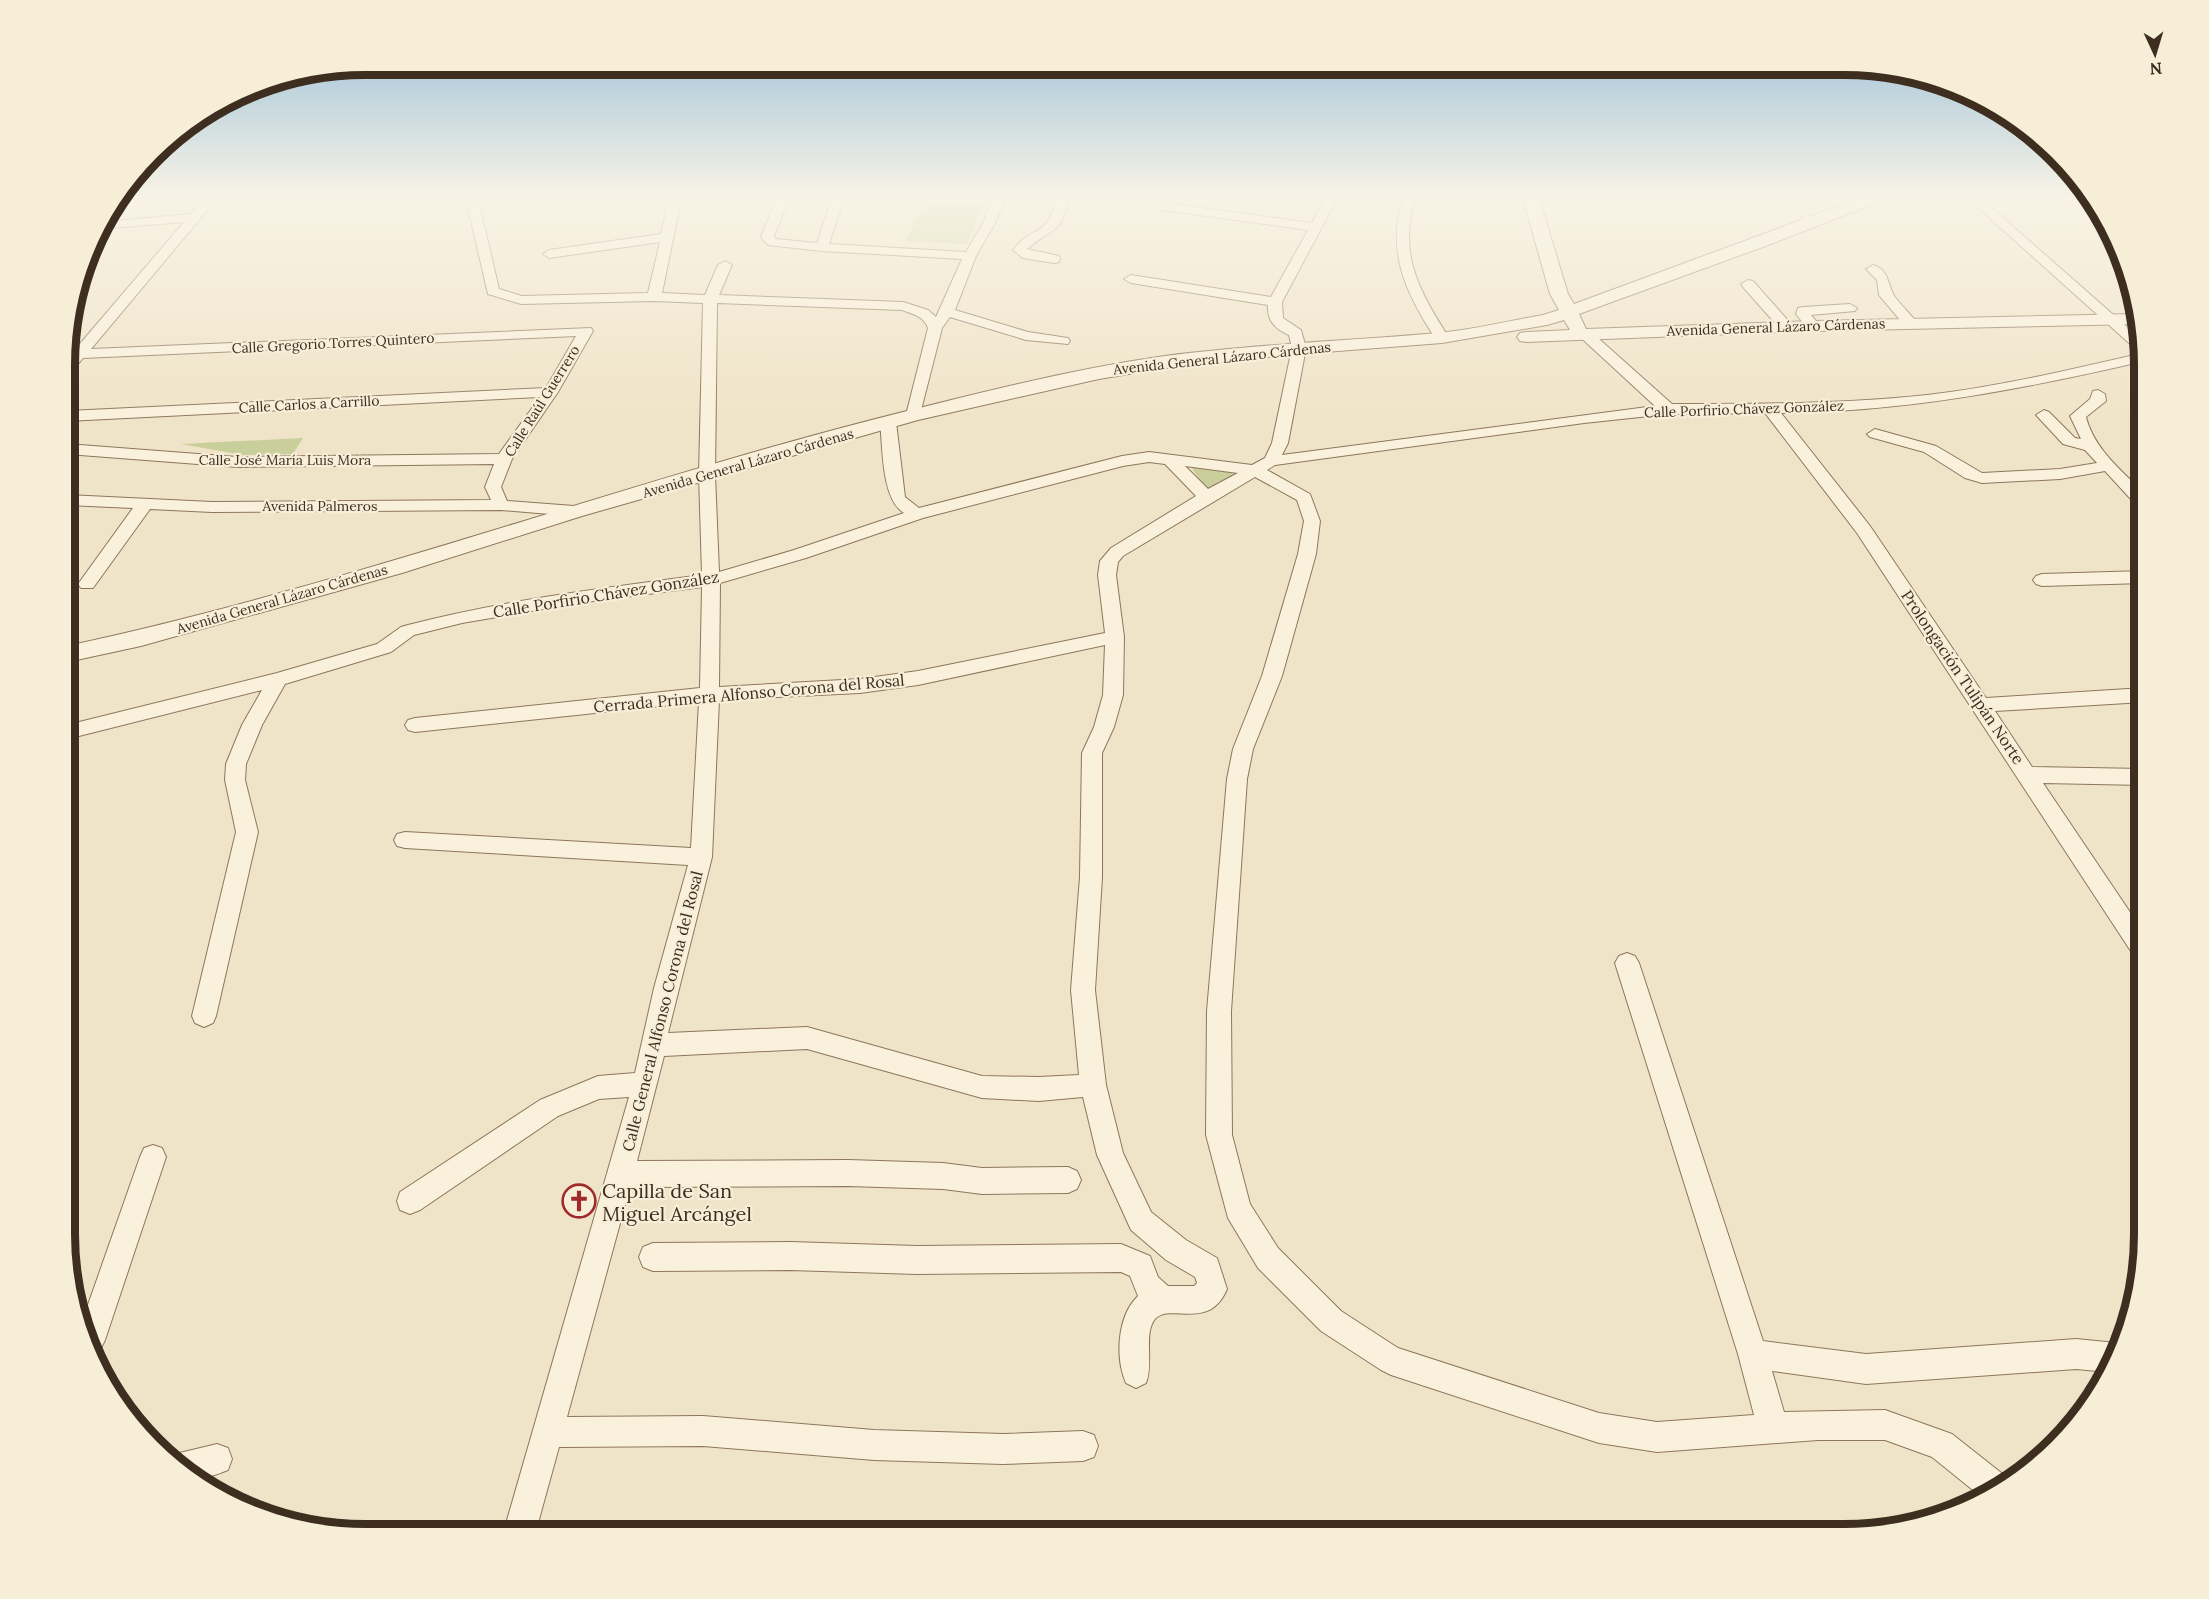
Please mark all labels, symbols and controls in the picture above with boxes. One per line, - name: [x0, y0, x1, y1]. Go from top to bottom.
- north arrow: [2125, 24, 2185, 84]
- text: N: [2149, 59, 2163, 79]
- street label: Avenida General Lázaro Cárdenas: [1665, 314, 1886, 340]
- street label: Calle Gregorio Torres Quintero: [231, 329, 435, 357]
- street label: Avenida General Lázaro Cárdenas: [1111, 338, 1332, 378]
- street label: Calle Raúl Guerrero: [500, 342, 584, 460]
- street label: Calle Carlos a Carrillo: [238, 391, 380, 417]
- street label: Calle Porfirio Chávez González: [1644, 397, 1844, 421]
- street label: Avenida General Lázaro Cárdenas: [639, 424, 856, 502]
- street label: Calle José María Luis Mora: [199, 451, 371, 469]
- street label: Avenida Palmeros: [262, 497, 377, 515]
- street label: Avenida General Lázaro Cárdenas: [173, 560, 390, 638]
- street label: Calle Porfirio Chávez González: [492, 566, 720, 622]
- street label: Prolongación Tulipán Norte: [1897, 586, 2029, 768]
- street label: Cerrada Primera Alfonso Corona del Rosal: [593, 669, 905, 717]
- street label: Calle General Alfonso Corona del Rosal: [617, 869, 707, 1153]
- place label: Capilla de San Miguel Arcángel: [602, 1178, 752, 1226]
- church icon: Capilla de San Miguel Arcángel: [561, 1183, 597, 1219]

